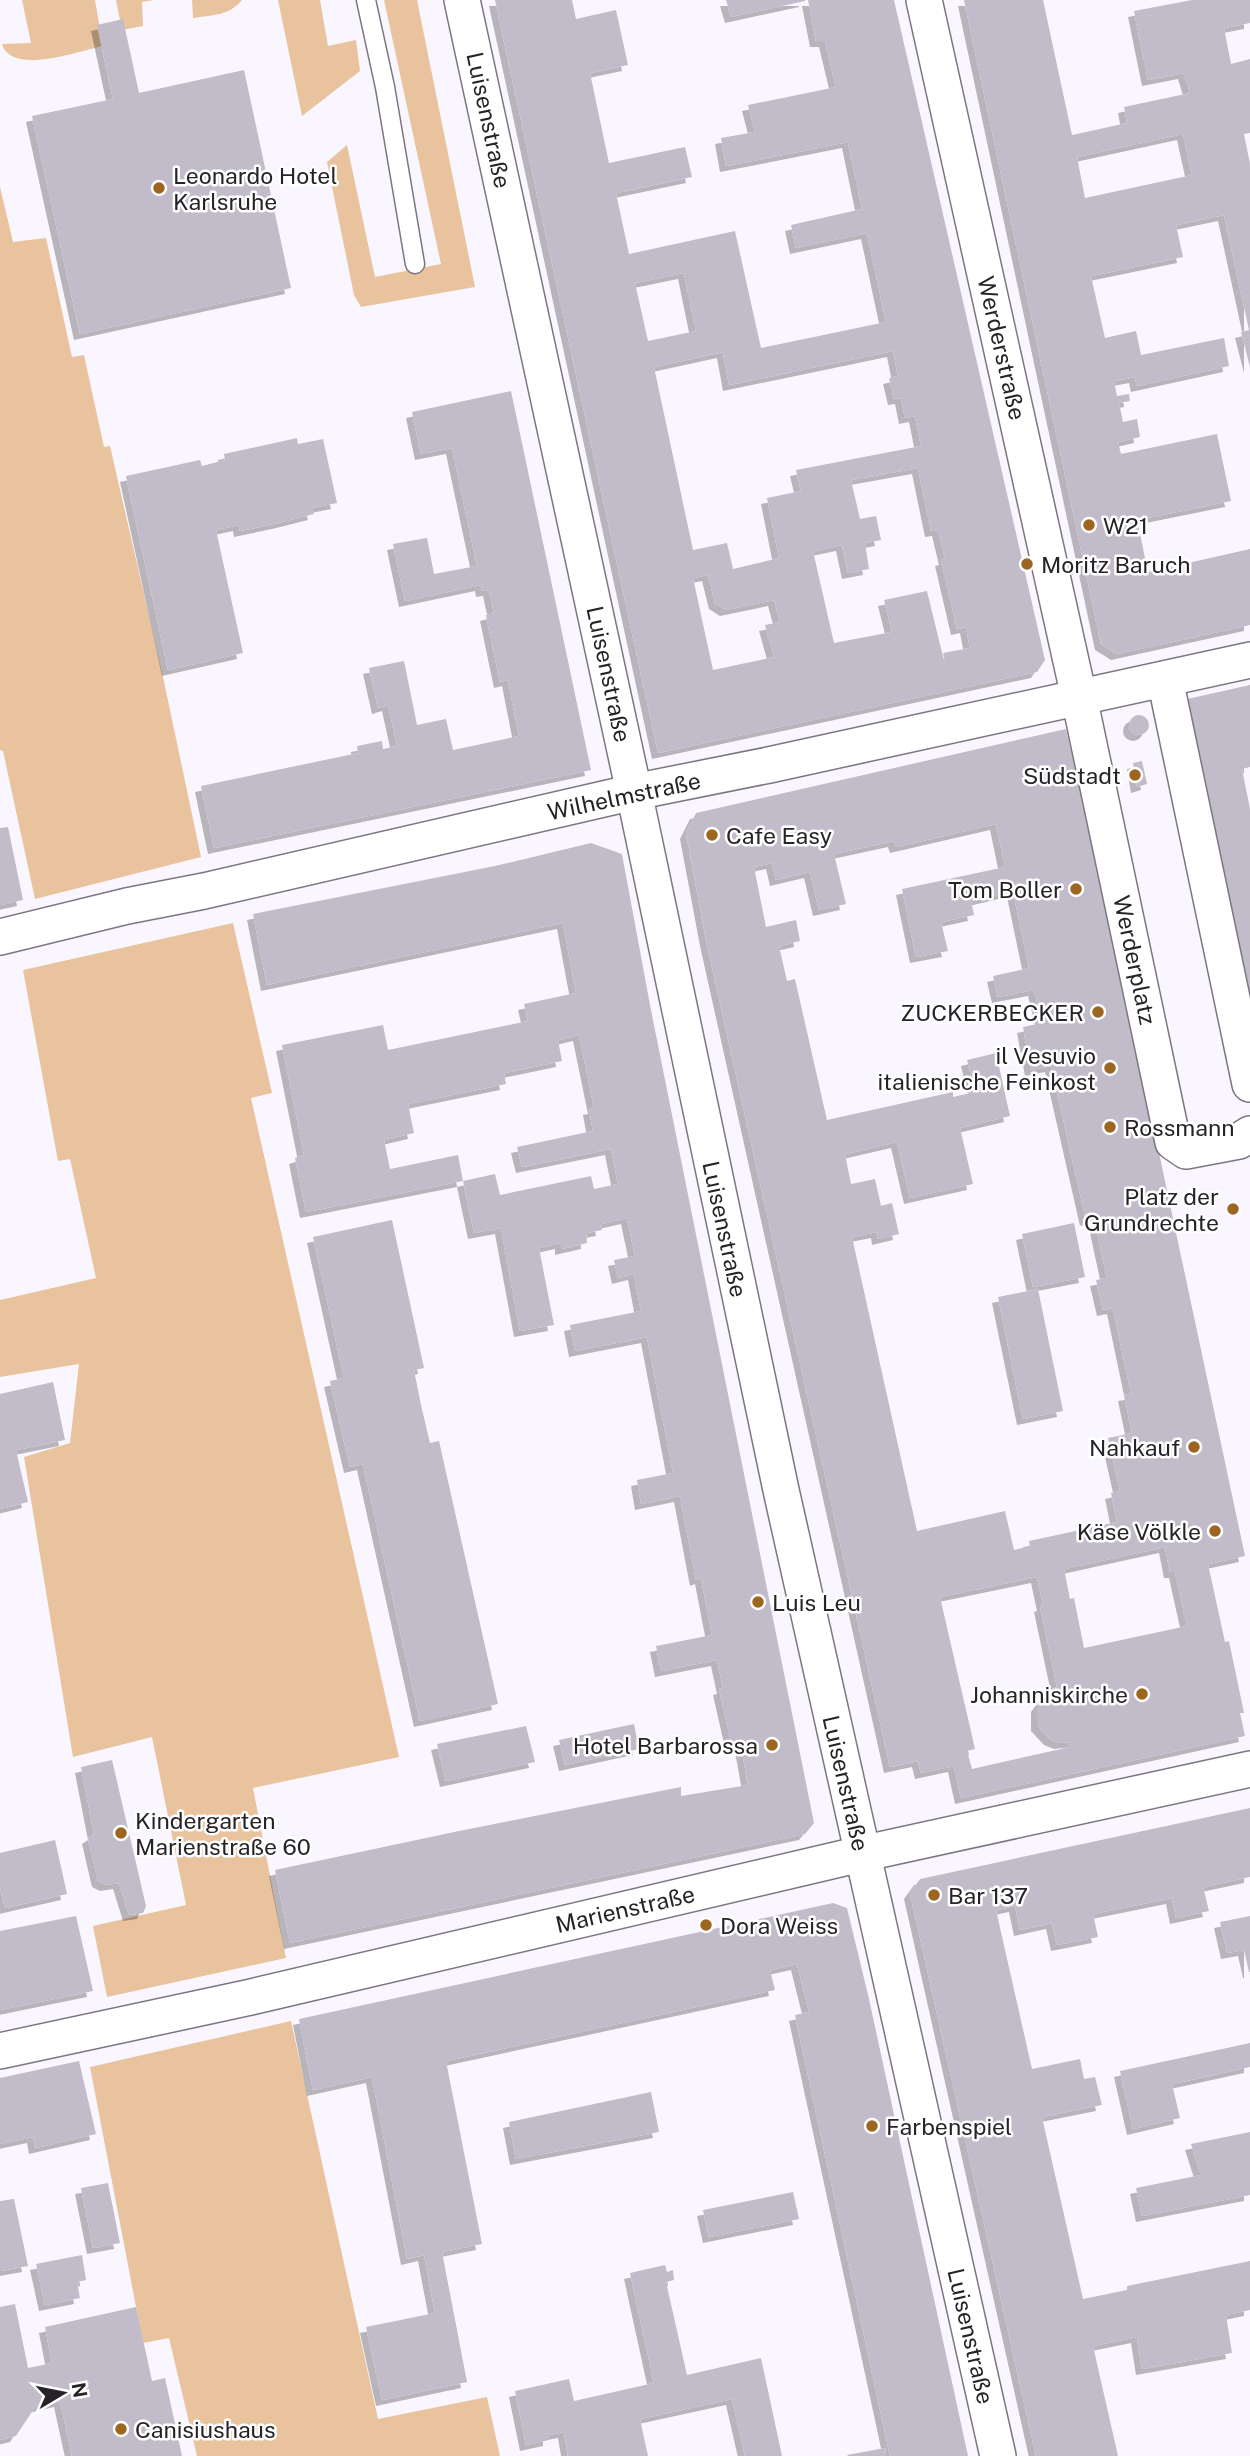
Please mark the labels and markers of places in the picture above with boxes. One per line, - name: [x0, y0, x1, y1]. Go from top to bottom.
- place label: Leonardo Hotel Karlsruhe: [173, 162, 337, 215]
- marker: Leonardo Hotel Karlsruhe: [151, 180, 167, 196]
- place label: W21: [1103, 512, 1148, 539]
- marker: W21: [1081, 517, 1097, 533]
- place label: Moritz Baruch: [1041, 551, 1191, 578]
- marker: Moritz Baruch: [1019, 556, 1035, 572]
- place label: Südstadt: [1023, 762, 1121, 789]
- marker: Südstadt: [1127, 767, 1143, 783]
- place label: Cafe Easy: [726, 822, 832, 849]
- marker: Cafe Easy: [704, 827, 720, 843]
- place label: Tom Boller: [948, 876, 1062, 903]
- marker: Tom Boller: [1068, 881, 1084, 897]
- place label: ZUCKERBECKER: [900, 999, 1084, 1026]
- marker: ZUCKERBECKER: [1090, 1004, 1106, 1020]
- place label: il Vesuvio italienische Feinkost: [877, 1042, 1096, 1095]
- marker: il Vesuvio italienische Feinkost: [1102, 1060, 1118, 1076]
- place label: Rossmann: [1124, 1114, 1234, 1141]
- marker: Rossmann: [1102, 1119, 1118, 1135]
- place label: Platz der Grundrechte: [1084, 1183, 1219, 1236]
- marker: Platz der Grundrechte: [1225, 1201, 1241, 1217]
- place label: Nahkauf: [1089, 1434, 1180, 1461]
- marker: Nahkauf: [1186, 1439, 1202, 1455]
- place label: Käse Völkle: [1077, 1518, 1201, 1545]
- marker: Käse Völkle: [1207, 1523, 1223, 1539]
- place label: Luis Leu: [772, 1589, 861, 1616]
- marker: Luis Leu: [750, 1594, 766, 1610]
- place label: Johanniskirche: [970, 1681, 1128, 1708]
- marker: Johanniskirche: [1134, 1686, 1150, 1702]
- place label: Hotel Barbarossa: [573, 1732, 758, 1759]
- marker: Hotel Barbarossa: [764, 1737, 780, 1753]
- place label: Kindergarten Marienstraße 60: [135, 1807, 311, 1860]
- marker: Kindergarten Marienstraße 60: [113, 1825, 129, 1841]
- place label: Bar 137: [948, 1882, 1028, 1909]
- marker: Bar 137: [926, 1887, 942, 1903]
- place label: Dora Weiss: [720, 1912, 838, 1939]
- marker: Dora Weiss: [698, 1917, 714, 1933]
- place label: Farbenspiel: [886, 2113, 1012, 2140]
- marker: Farbenspiel: [864, 2118, 880, 2134]
- place label: Canisiushaus: [135, 2416, 276, 2443]
- marker: Canisiushaus: [113, 2421, 129, 2437]

